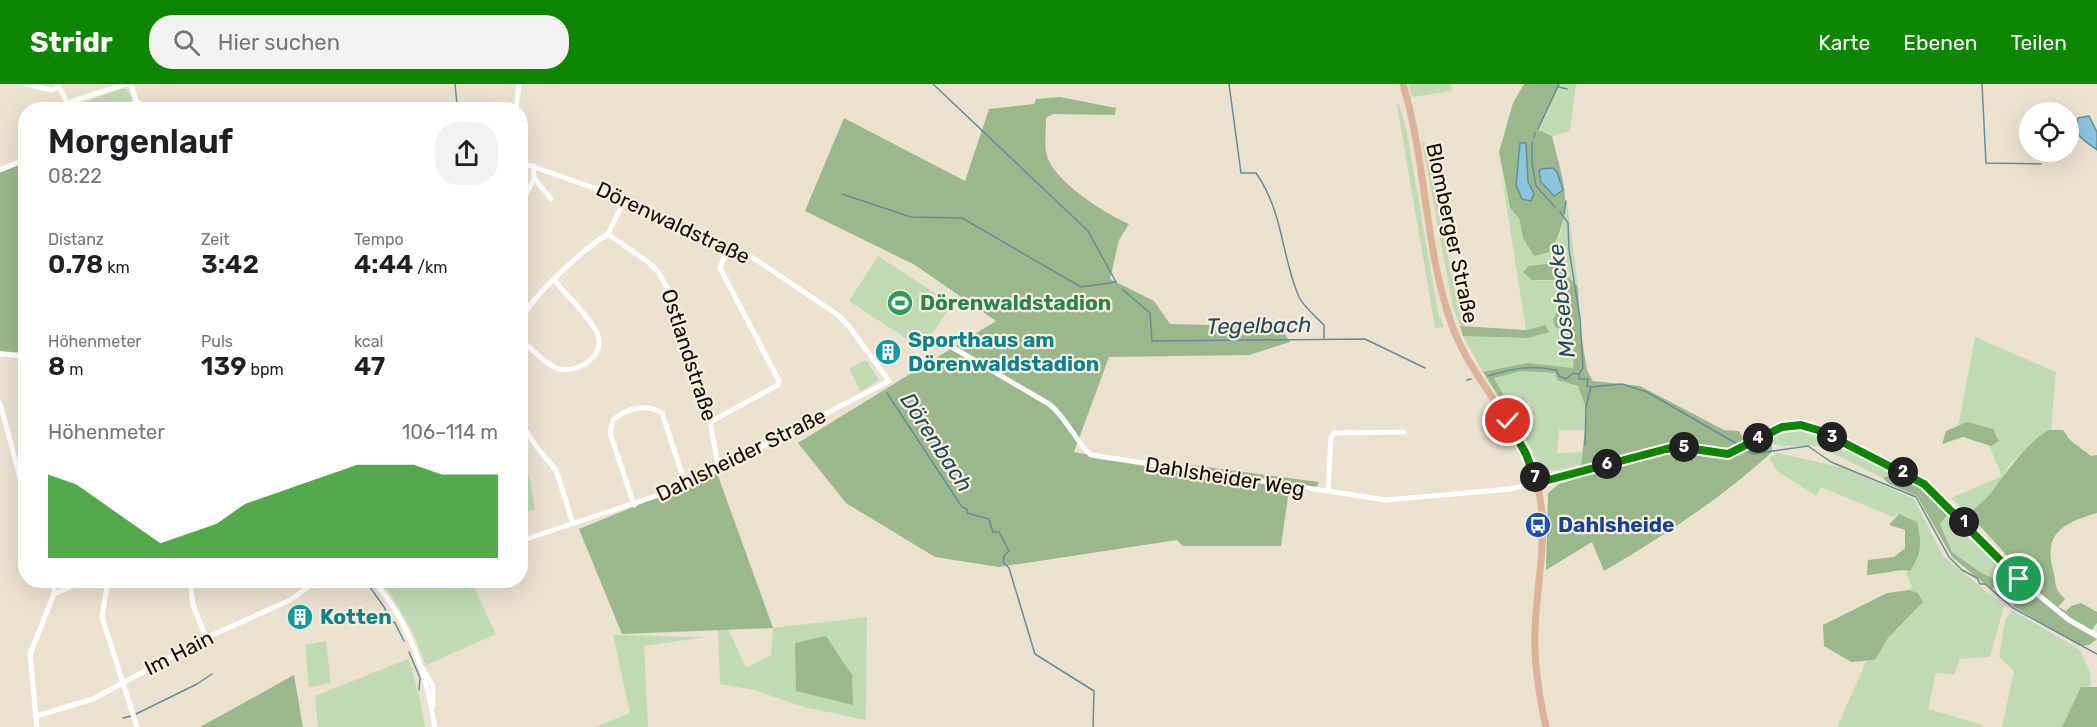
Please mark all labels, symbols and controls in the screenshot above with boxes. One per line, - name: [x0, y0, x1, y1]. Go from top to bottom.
- search box: [149, 15, 569, 69]
- text: Stridr: [30, 26, 113, 59]
- icon: search: [170, 26, 203, 59]
- text: Hier suchen: [218, 29, 340, 56]
- text: Karte: [1818, 30, 1870, 55]
- text: Ebenen: [1903, 30, 1977, 55]
- text: Teilen: [2010, 30, 2067, 55]
- map controls: [2019, 102, 2079, 162]
- button: locate: [2019, 102, 2079, 162]
- text: Morgenlauf: [48, 122, 233, 161]
- button: share: [435, 122, 498, 185]
- street label: Blomberger Straße: [1421, 140, 1484, 325]
- text: 08:22: [48, 164, 102, 188]
- street label: Dörenwaldstraße: [592, 176, 754, 269]
- text: Distanz: [48, 230, 104, 249]
- text: Zeit: [201, 230, 229, 249]
- text: Tempo: [354, 230, 404, 249]
- water label: Mosebecke: [1542, 243, 1581, 359]
- text: 0.78: [48, 249, 103, 280]
- text: 3:42: [201, 249, 259, 280]
- text: 4:44: [354, 249, 413, 280]
- text: km: [103, 258, 130, 277]
- text: /km: [413, 258, 448, 277]
- street label: Ostlandstraße: [656, 286, 723, 424]
- sports icon: Dörenwaldstadion: [885, 288, 915, 318]
- place label: Dörenwaldstadion: [920, 290, 1111, 315]
- water label: Tegelbach: [1206, 311, 1312, 340]
- place label: Sporthaus am Dörenwaldstadion: [908, 327, 1099, 376]
- text: Höhenmeter: [48, 332, 141, 351]
- text: Puls: [201, 332, 233, 351]
- text: kcal: [354, 332, 383, 351]
- building icon: Sporthaus am Dörenwaldstadion: [873, 337, 903, 367]
- text: 8: [48, 351, 65, 382]
- text: 139: [201, 351, 247, 382]
- text: 47: [354, 351, 385, 382]
- text: m: [65, 360, 83, 379]
- text: bpm: [247, 360, 284, 379]
- water label: Dörenbach: [894, 387, 979, 497]
- pin: [1482, 395, 1533, 446]
- street label: Dahlsheider Straße: [652, 403, 830, 507]
- icon: check: [1491, 404, 1524, 437]
- text: Höhenmeter: [48, 420, 165, 444]
- text: 106–114 m: [402, 420, 498, 444]
- pin: 3: [1817, 422, 1847, 452]
- pin: 4: [1743, 423, 1773, 453]
- text: 3: [1827, 427, 1837, 446]
- text: 4: [1753, 428, 1763, 447]
- pin: 5: [1669, 432, 1699, 462]
- text: 5: [1679, 437, 1689, 456]
- pin: 6: [1592, 449, 1622, 479]
- street label: Dahlsheider Weg: [1143, 452, 1307, 501]
- text: 6: [1602, 454, 1612, 473]
- pin: 2: [1888, 457, 1918, 487]
- pin: 7: [1520, 462, 1550, 492]
- text: 2: [1898, 462, 1908, 481]
- text: 7: [1530, 467, 1540, 486]
- pin: 1: [1949, 507, 1979, 537]
- bus stop icon: Dahlsheide: [1523, 510, 1553, 540]
- place label: Dahlsheide: [1558, 512, 1675, 537]
- text: 1: [1960, 512, 1968, 531]
- pin: [1993, 553, 2044, 604]
- icon: arrive: [2002, 562, 2035, 595]
- building icon: Kotten: [285, 602, 315, 632]
- place label: Kotten: [320, 604, 392, 629]
- street label: Im Hain: [140, 625, 217, 680]

